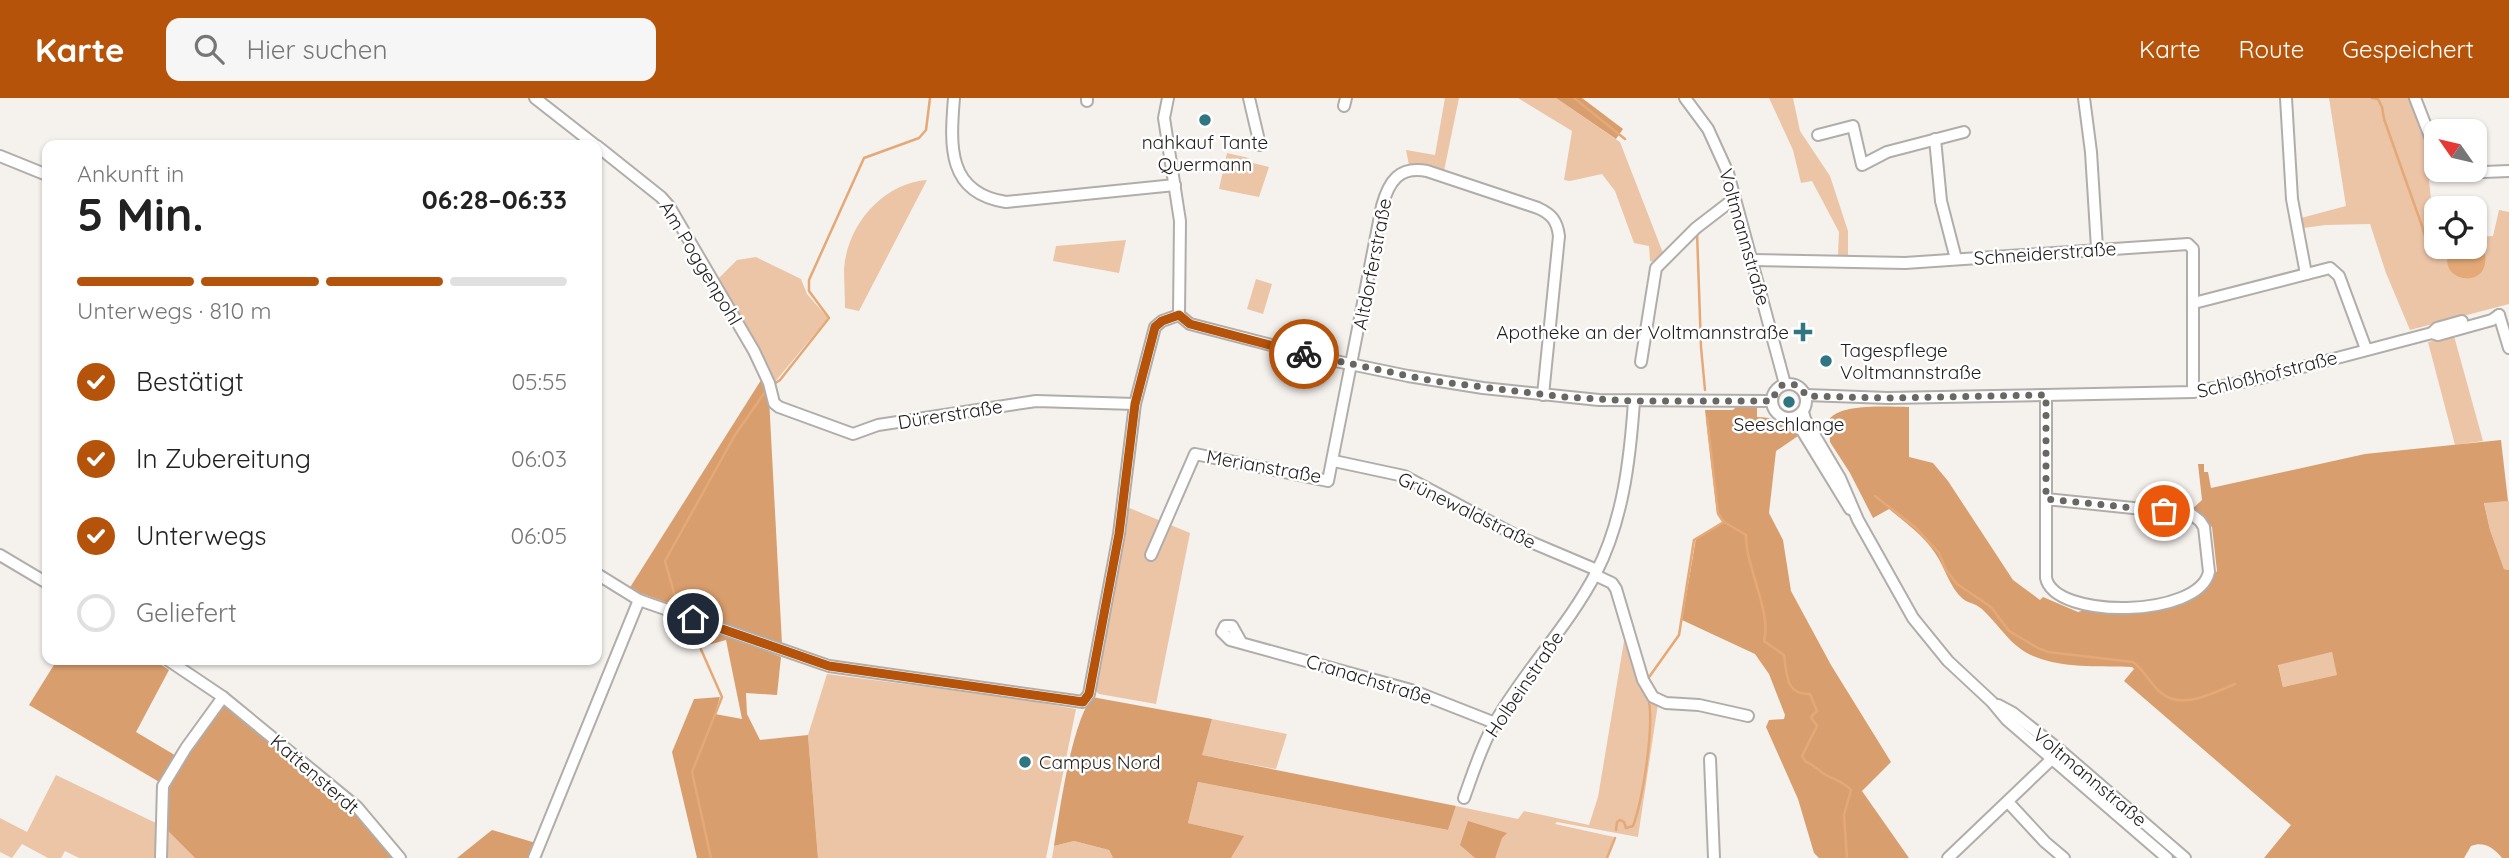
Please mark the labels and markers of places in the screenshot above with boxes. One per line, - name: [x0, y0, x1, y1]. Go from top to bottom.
- marker: nahkauf Tante Quermann: [1197, 112, 1213, 128]
- place label: nahkauf Tante Quermann: [1142, 130, 1268, 176]
- place label: Apotheke an der Voltmannstraße: [1496, 320, 1789, 344]
- marker: Apotheke an der Voltmannstraße: [1795, 324, 1811, 340]
- place label: Tagespflege Voltmannstraße: [1840, 338, 1981, 384]
- marker: Tagespflege Voltmannstraße: [1818, 353, 1834, 369]
- marker: Seeschlange: [1781, 394, 1797, 410]
- place label: Seeschlange: [1734, 412, 1844, 436]
- pin: [2134, 481, 2194, 541]
- pin: [663, 589, 723, 649]
- place label: Campus Nord: [1039, 750, 1160, 774]
- marker: Campus Nord: [1017, 754, 1033, 770]

